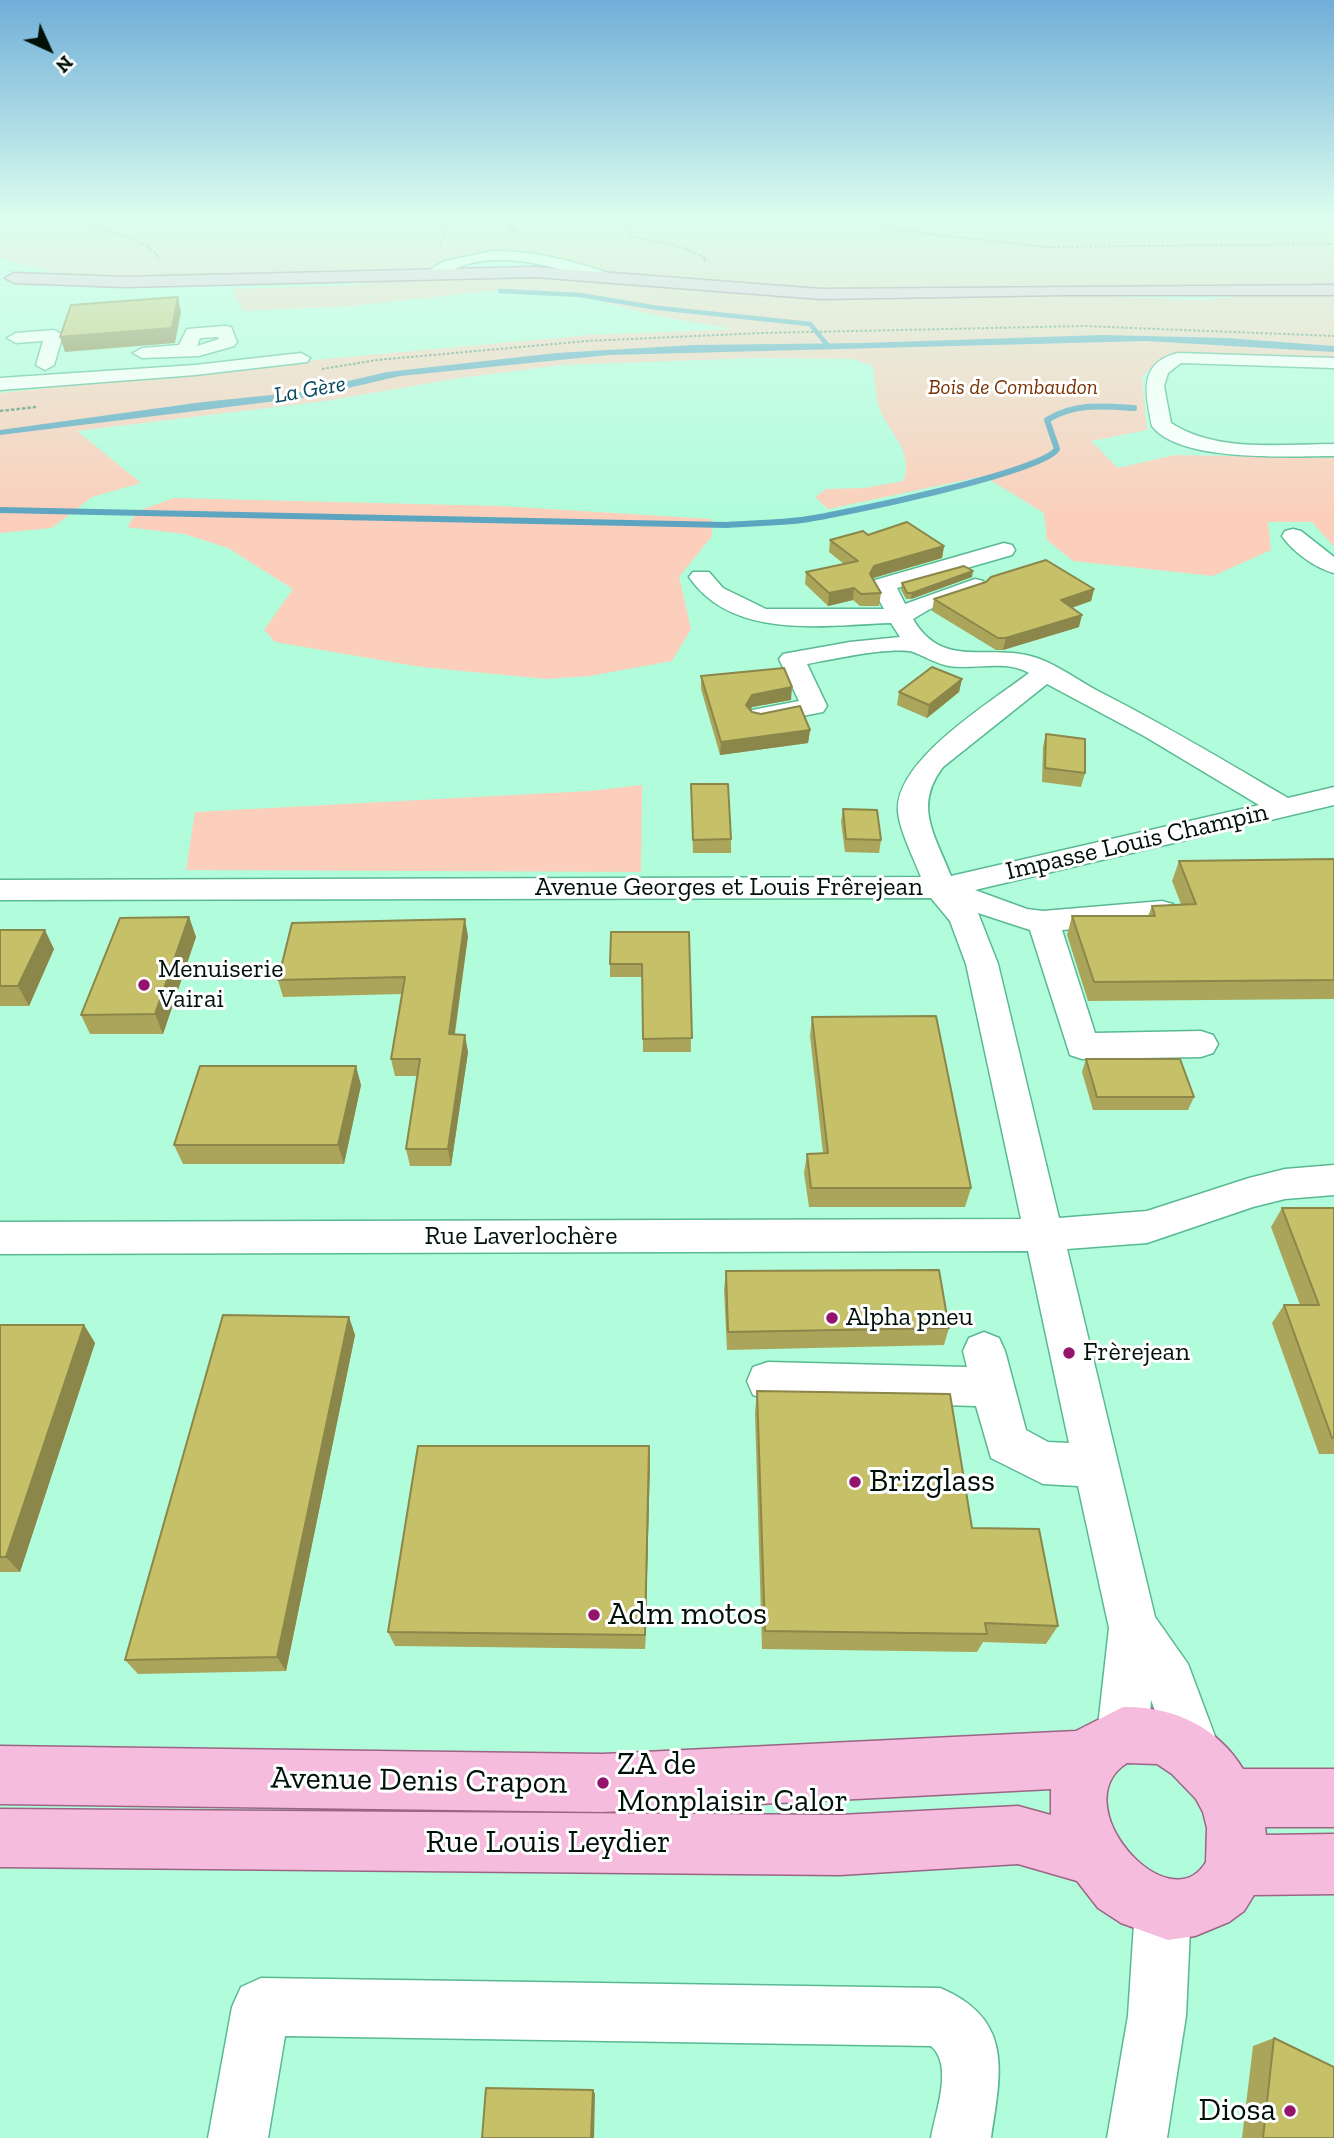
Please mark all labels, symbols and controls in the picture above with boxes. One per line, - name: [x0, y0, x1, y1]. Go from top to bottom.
- north arrow: [14, 14, 84, 84]
- text: N: [51, 51, 77, 77]
- water label: La Gère: [272, 370, 348, 410]
- park label: Bois de Combaudon: [928, 375, 1098, 401]
- street label: Impasse Louis Champin: [1003, 797, 1271, 887]
- street label: Avenue Georges et Louis Frêrejean: [535, 872, 923, 904]
- place label: Menuiserie Vairai: [158, 954, 283, 1016]
- marker: Menuiserie Vairai: [136, 977, 152, 993]
- street label: Rue Laverlochère: [425, 1221, 617, 1253]
- place label: Alpha pneu: [846, 1302, 973, 1334]
- marker: Alpha pneu: [824, 1310, 840, 1326]
- place label: Frèrejean: [1083, 1337, 1190, 1369]
- marker: Frèrejean: [1061, 1345, 1077, 1361]
- place label: Brizglass: [869, 1463, 995, 1501]
- marker: Brizglass: [847, 1474, 863, 1490]
- place label: Adm motos: [608, 1596, 767, 1634]
- marker: Adm motos: [586, 1607, 602, 1623]
- place label: ZA de Monplaisir Calor: [617, 1746, 848, 1821]
- street label: Avenue Denis Crapon: [270, 1759, 568, 1803]
- marker: ZA de Monplaisir Calor: [595, 1775, 611, 1791]
- street label: Rue Louis Leydier: [426, 1824, 670, 1862]
- place label: Diosa: [1199, 2092, 1276, 2130]
- marker: Diosa: [1282, 2103, 1298, 2119]

